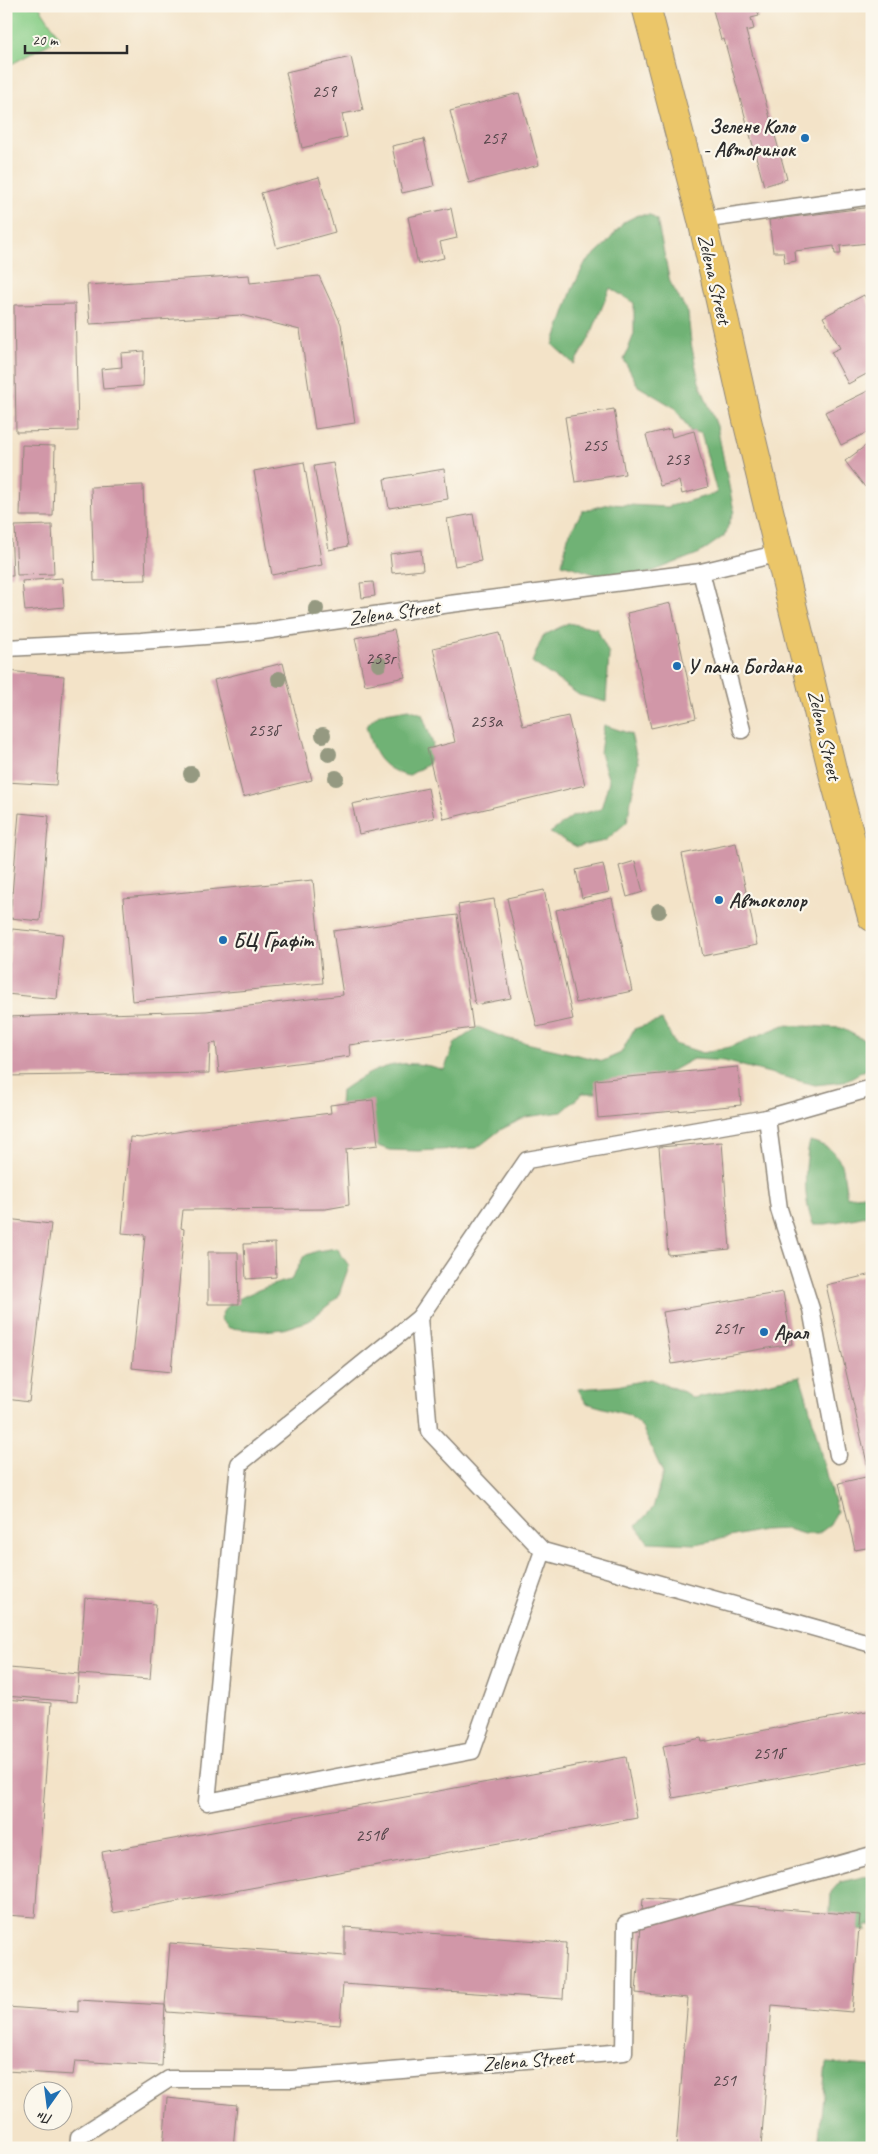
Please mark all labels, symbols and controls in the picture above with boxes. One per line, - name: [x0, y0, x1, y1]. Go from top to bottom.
- scale bar: [25, 22, 128, 54]
- text: 20 m: [32, 31, 59, 50]
- house number: 259: [312, 80, 338, 102]
- place label: Зелене Коло - Авторинок: [703, 114, 797, 162]
- house number: 257: [482, 127, 507, 149]
- marker: Зелене Коло - Авторинок: [799, 132, 811, 144]
- street label: Zelena Street: [692, 232, 738, 329]
- house number: 255: [583, 434, 608, 456]
- house number: 253: [665, 448, 691, 470]
- street label: Zelena Street: [347, 593, 443, 631]
- house number: 253г: [365, 647, 398, 669]
- place label: У пана Богдана: [687, 654, 803, 679]
- marker: У пана Богдана: [671, 660, 683, 672]
- street label: Zelena Street: [802, 688, 848, 785]
- house number: 253а: [470, 710, 503, 732]
- house number: 253б: [248, 719, 282, 741]
- place label: Автоколор: [729, 888, 808, 913]
- marker: Автоколор: [713, 894, 725, 906]
- place label: БЦ Графіт: [233, 928, 315, 953]
- marker: БЦ Графіт: [217, 934, 229, 946]
- house number: 251г: [713, 1317, 746, 1339]
- place label: Арал: [774, 1320, 810, 1345]
- marker: Арал: [758, 1326, 770, 1338]
- house number: 251б: [753, 1742, 787, 1764]
- house number: 251в: [355, 1824, 389, 1846]
- street label: Zelena Street: [481, 2044, 577, 2077]
- house number: 251: [712, 2069, 737, 2091]
- north arrow: [22, 2082, 72, 2132]
- text: Пн: [35, 2108, 54, 2128]

